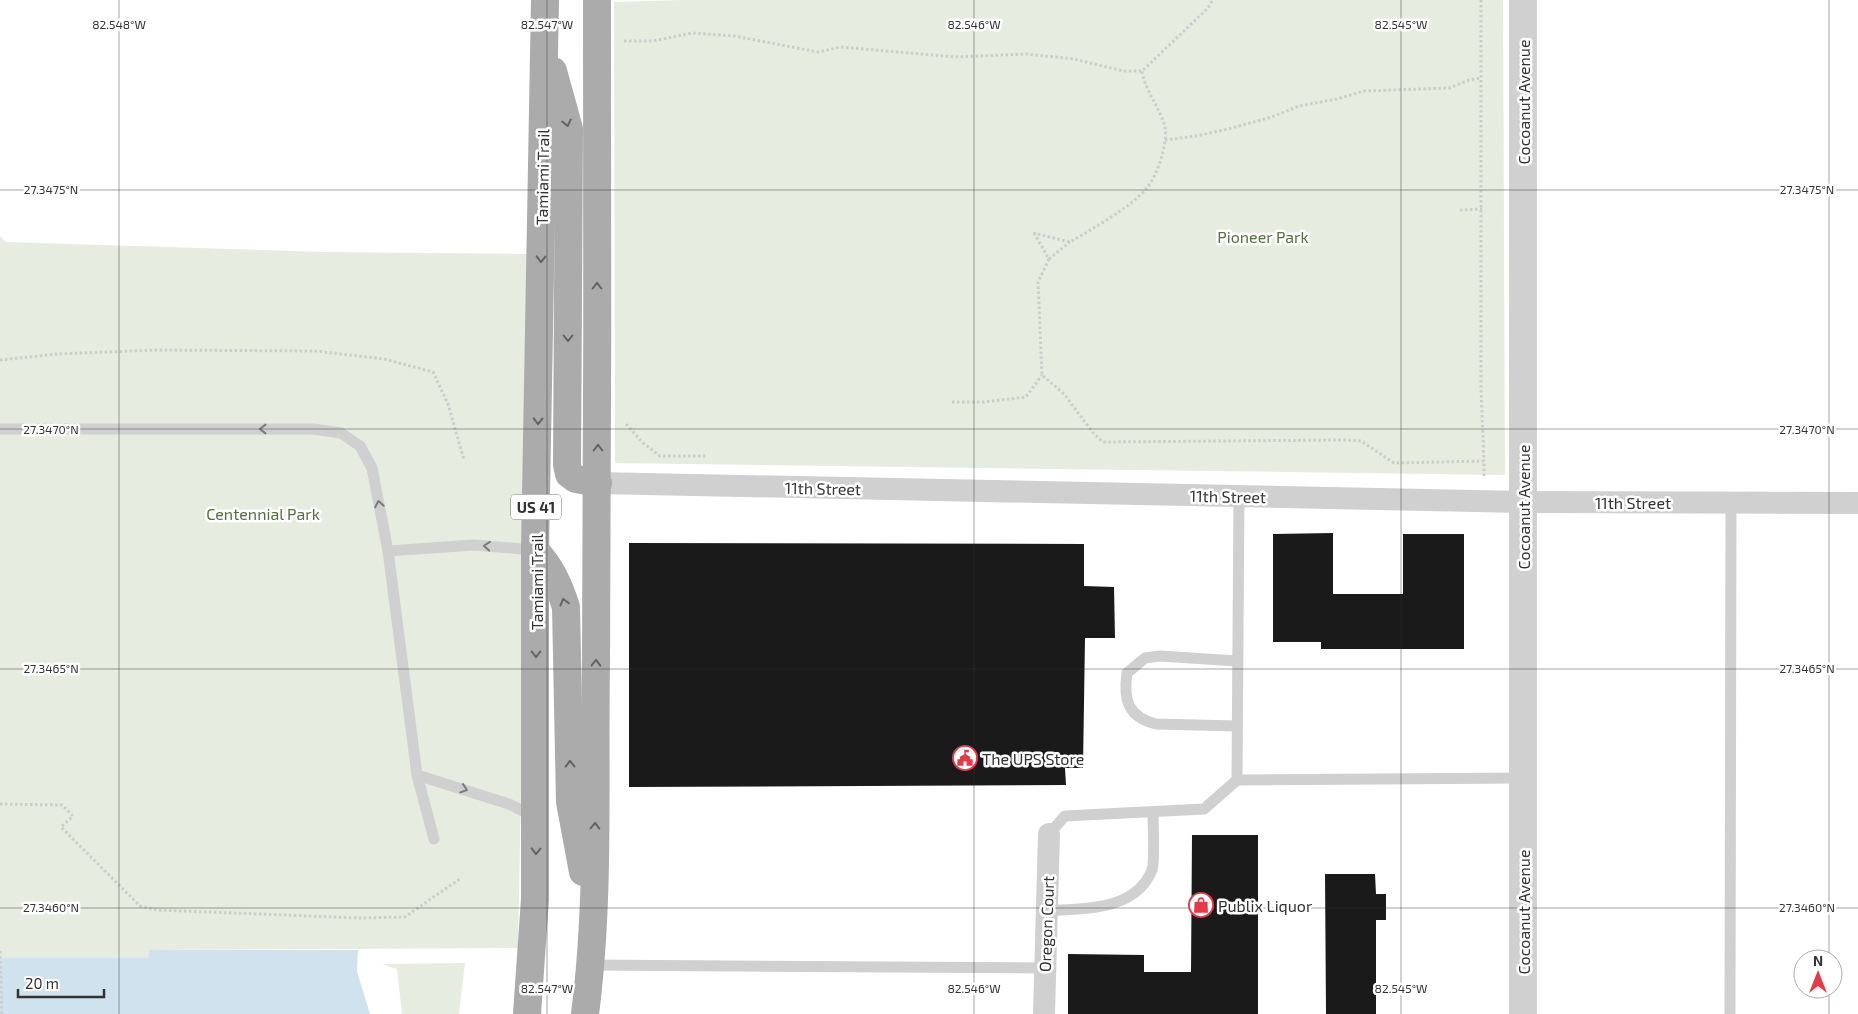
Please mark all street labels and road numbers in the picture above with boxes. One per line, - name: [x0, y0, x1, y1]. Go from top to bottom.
- street label: Cocoanut Avenue: [1514, 39, 1533, 165]
- street label: Tamiami Trail: [532, 128, 552, 225]
- street label: Cocoanut Avenue: [1514, 444, 1533, 570]
- street label: 11th Street: [785, 478, 861, 498]
- street label: 11th Street: [1190, 486, 1266, 506]
- street label: 11th Street: [1595, 493, 1671, 512]
- road number: US 41: [511, 494, 561, 520]
- street label: Tamiami Trail: [527, 534, 546, 630]
- street label: Cocoanut Avenue: [1514, 849, 1533, 975]
- street label: Oregon Court: [1035, 876, 1057, 972]

